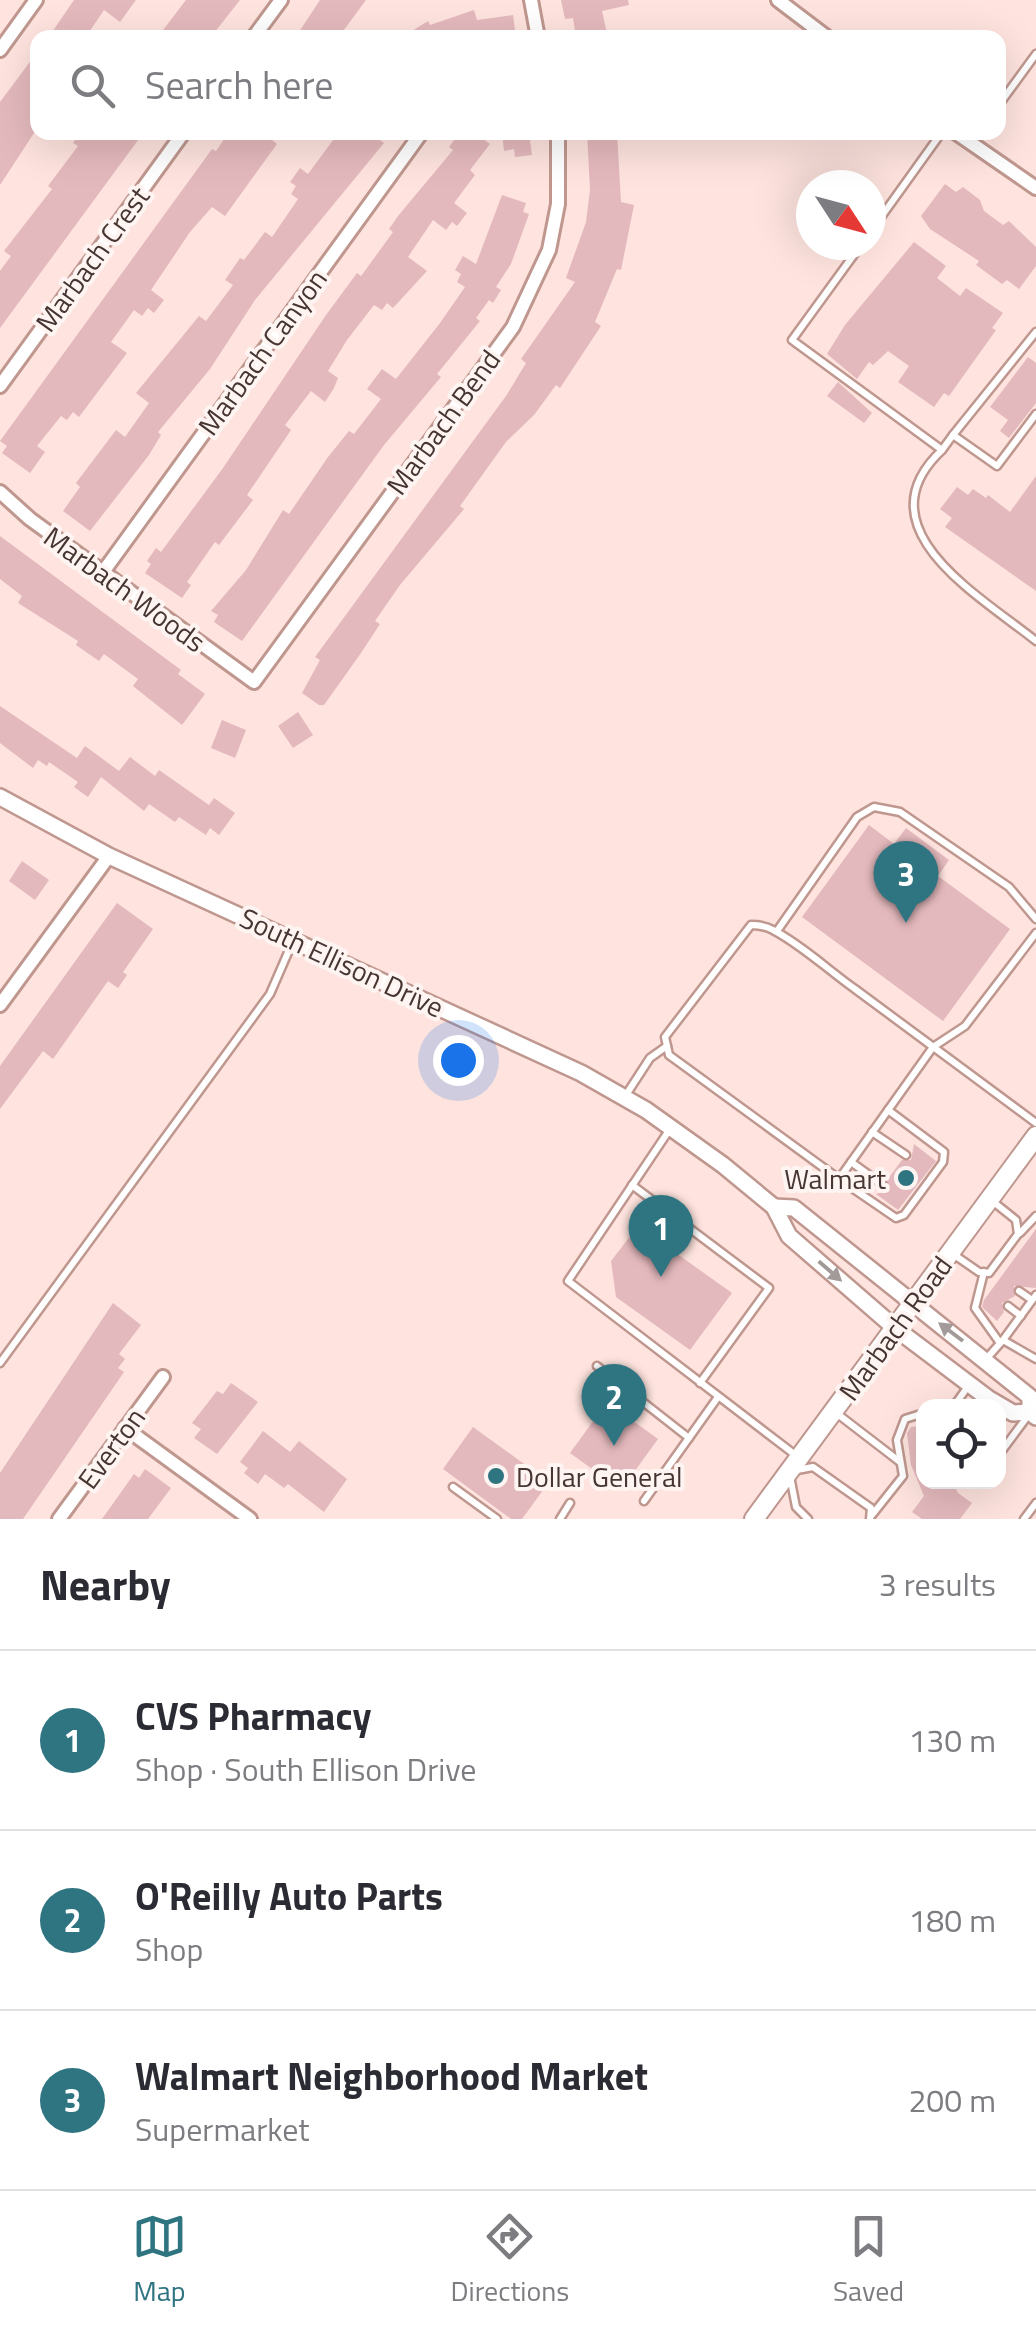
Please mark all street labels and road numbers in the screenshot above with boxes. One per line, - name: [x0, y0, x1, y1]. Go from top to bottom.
- street label: Marbach Crest: [24, 177, 160, 341]
- street label: Marbach Canyon: [187, 260, 337, 444]
- street label: Marbach Bend: [375, 340, 511, 504]
- street label: Marbach Woods: [35, 515, 215, 663]
- street label: South Ellison Drive: [233, 896, 451, 1028]
- street label: Marbach Road: [828, 1247, 962, 1409]
- street label: Everton: [67, 1398, 155, 1498]

